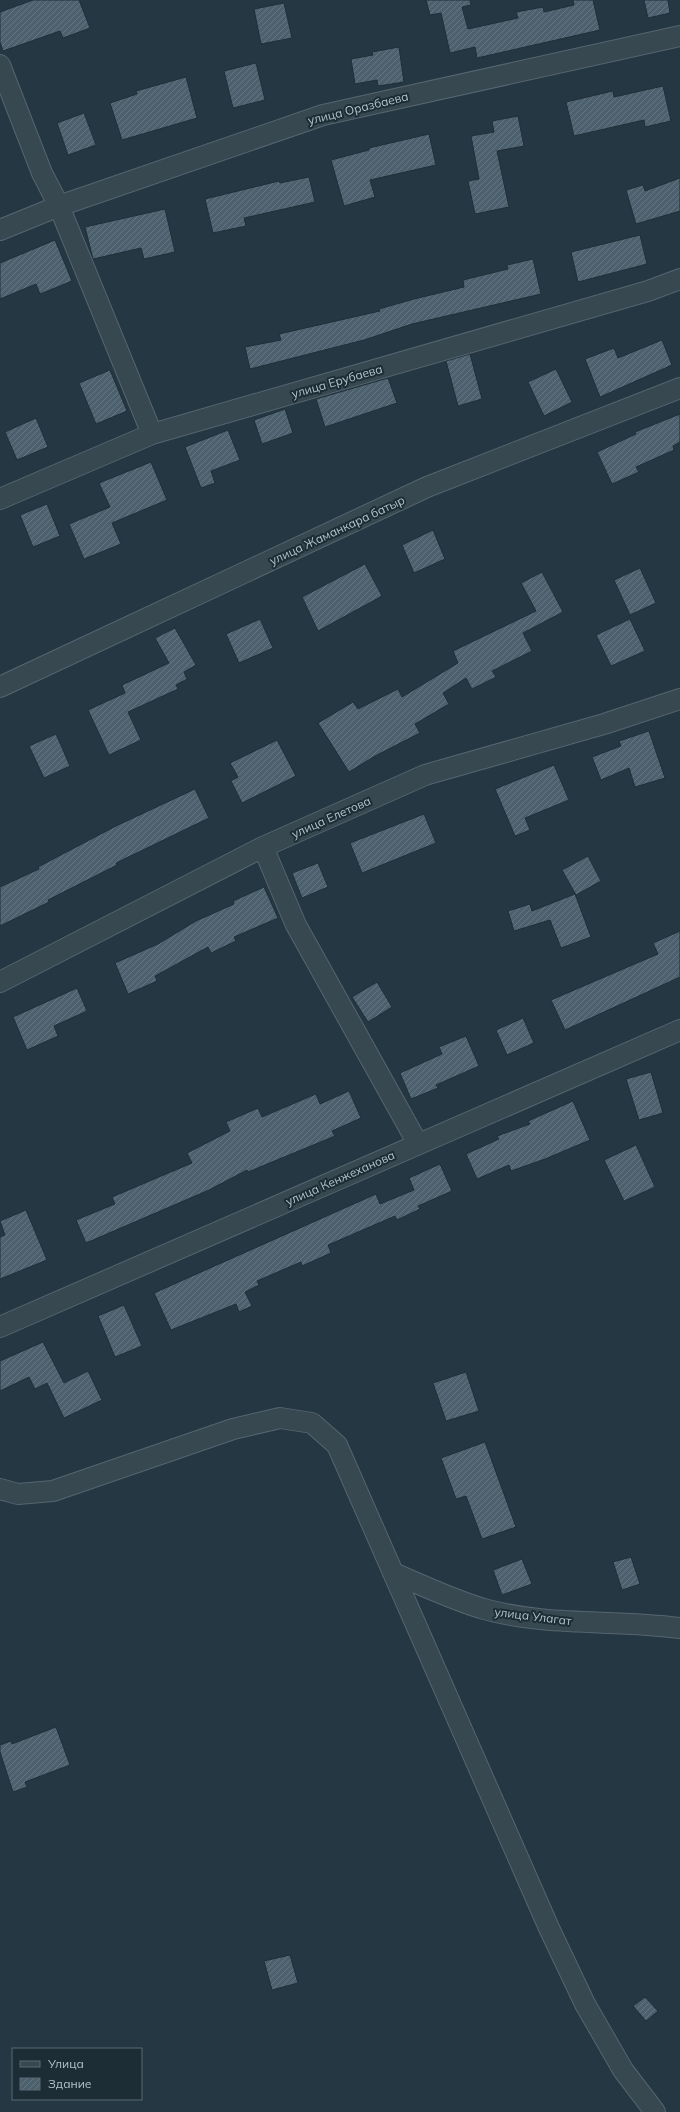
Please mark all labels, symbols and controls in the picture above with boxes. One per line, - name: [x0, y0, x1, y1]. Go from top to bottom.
- street label: улица Оразбаева: [306, 88, 410, 128]
- street label: улица Ерубаева: [290, 361, 384, 401]
- street label: улица Жаманкара батыр: [267, 492, 407, 568]
- street label: улица Елетова: [289, 793, 373, 841]
- street label: улица Кенжеханова: [283, 1147, 397, 1209]
- street label: улица Улагат: [494, 1604, 573, 1628]
- legend: [12, 2048, 142, 2100]
- text: Улица: [47, 2056, 84, 2071]
- text: Здание: [48, 2076, 92, 2091]

